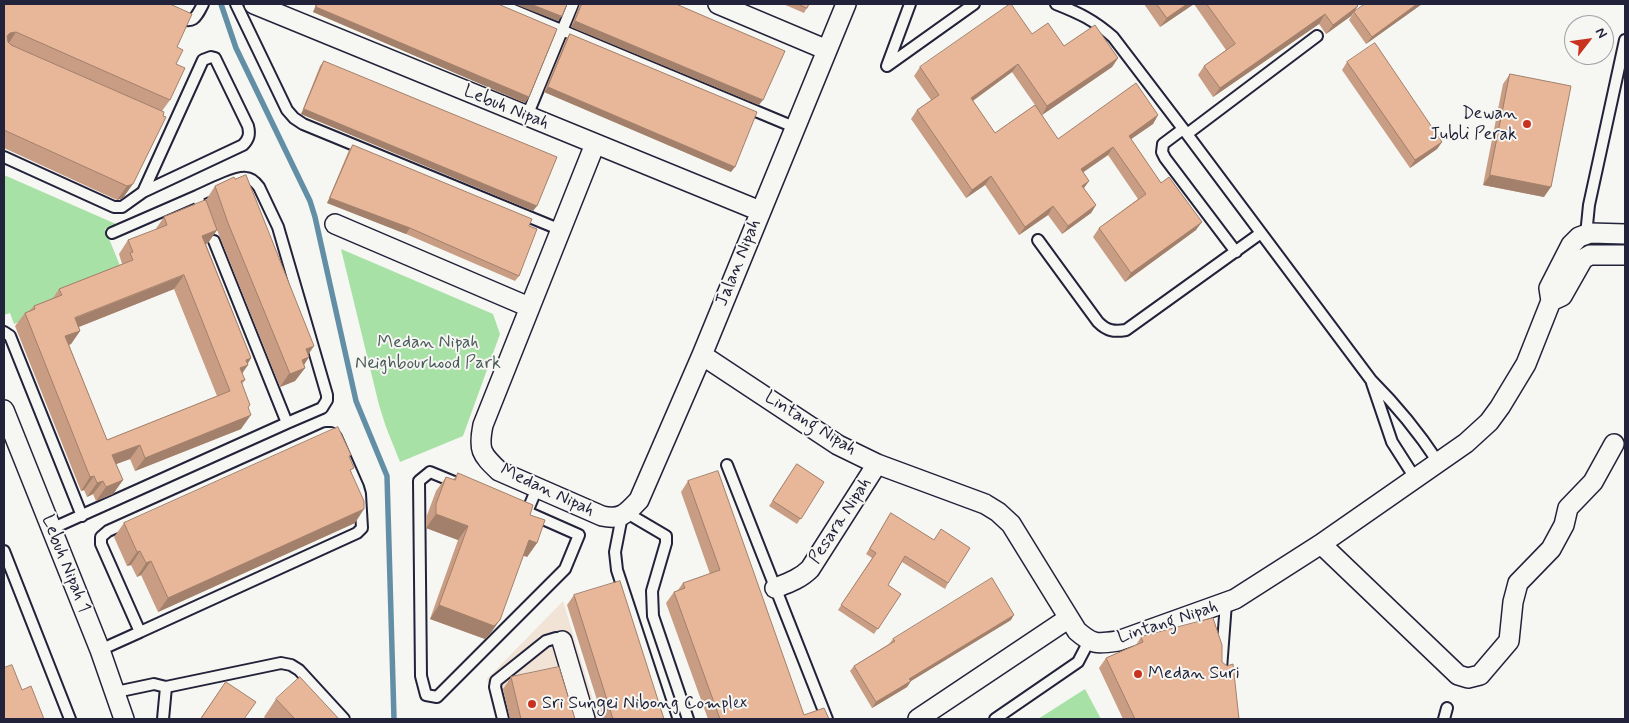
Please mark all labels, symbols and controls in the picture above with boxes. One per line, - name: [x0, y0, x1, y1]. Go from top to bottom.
- north arrow: [1564, 15, 1614, 65]
- text: N: [1591, 24, 1611, 42]
- street label: Lebuh Nipah: [460, 81, 552, 135]
- place label: Dewan Jubli Perak: [1429, 103, 1517, 146]
- marker: Dewan Jubli Perak: [1521, 118, 1533, 130]
- street label: Jalan Nipah: [712, 216, 766, 310]
- park label: Medan Nipah Neighbourhood Park: [355, 332, 501, 374]
- street label: Lintang Nipah: [760, 387, 860, 461]
- street label: Medan Nipah: [496, 460, 598, 522]
- street label: Pesara Nipah: [805, 474, 877, 568]
- street label: Lebuh Nipah 1: [36, 512, 94, 616]
- street label: Lintang Nipah: [1115, 597, 1221, 649]
- place label: Medan Suri: [1148, 663, 1240, 685]
- marker: Medan Suri: [1132, 668, 1144, 680]
- place label: Sri Sungei Nibong Complex: [542, 693, 747, 715]
- marker: Sri Sungei Nibong Complex: [526, 698, 538, 710]

